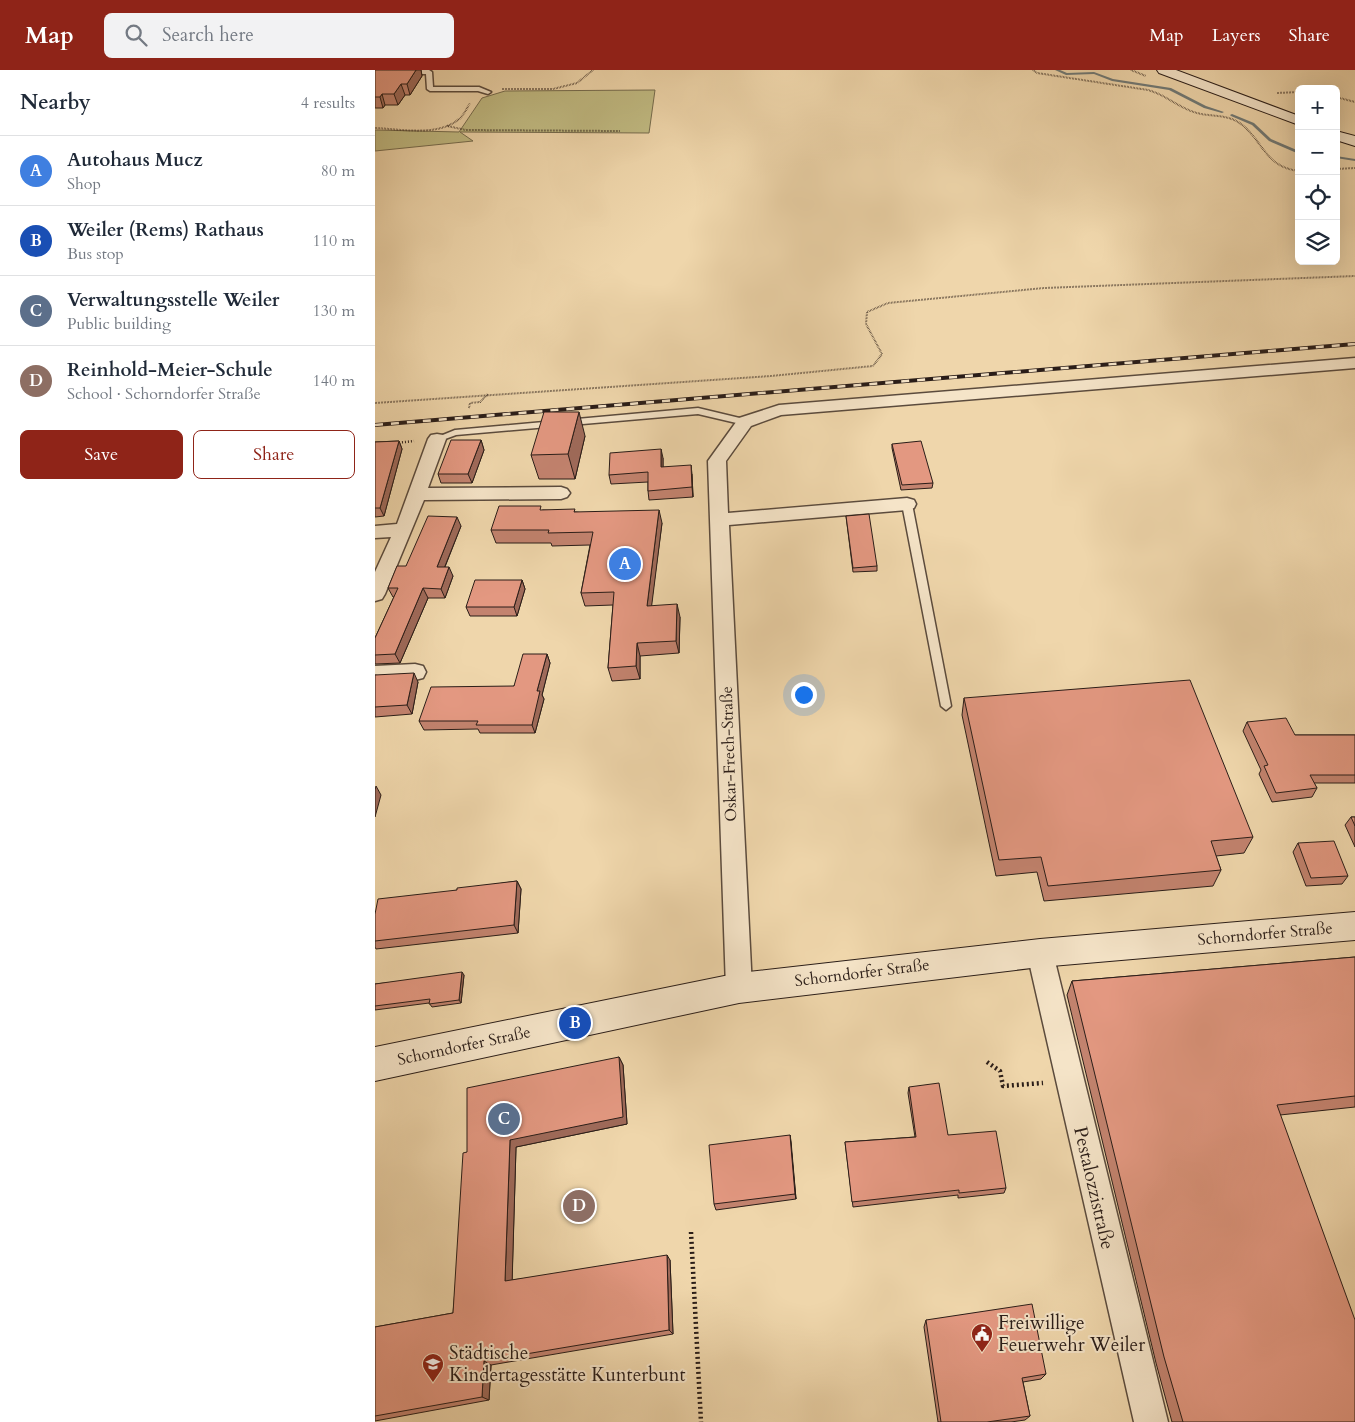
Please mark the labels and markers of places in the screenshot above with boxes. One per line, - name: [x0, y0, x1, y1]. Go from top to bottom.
- pin: A: [609, 545, 641, 583]
- pin: B: [559, 1004, 591, 1042]
- pin: C: [488, 1100, 520, 1138]
- pin: D: [563, 1187, 595, 1225]
- place label: Freiwillige Feuerwehr Weiler: [998, 1310, 1145, 1358]
- public building icon: Freiwillige Feuerwehr Weiler: [970, 1322, 994, 1353]
- place label: Städtische Kindertagesstätte Kunterbunt: [449, 1340, 686, 1388]
- school or university icon: Städtische Kindertagesstätte Kunterbunt: [421, 1352, 445, 1383]

